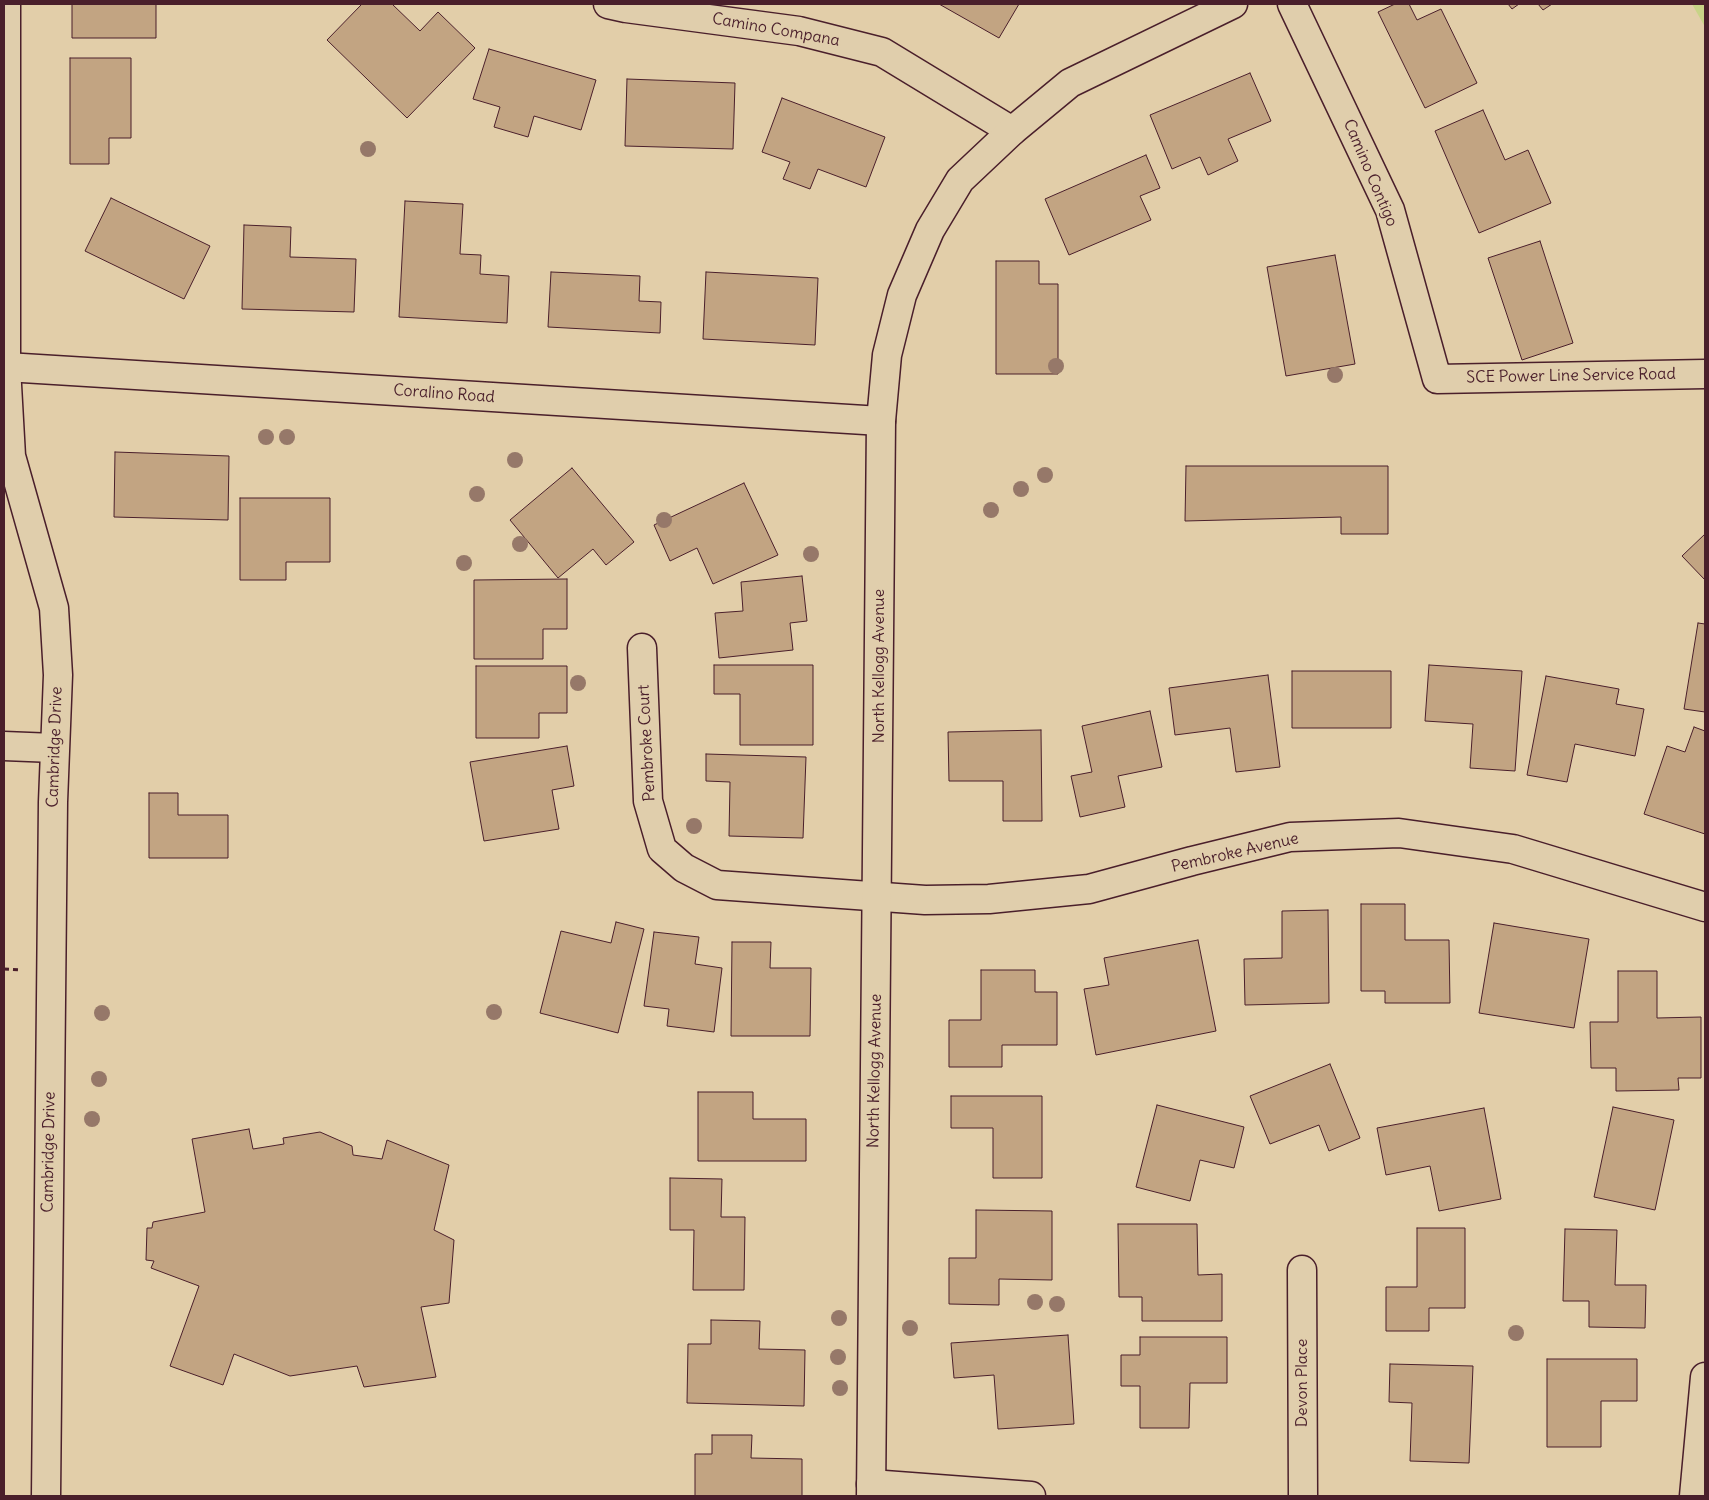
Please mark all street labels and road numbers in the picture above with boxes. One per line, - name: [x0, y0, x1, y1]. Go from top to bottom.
- street label: Camino Compana: [711, 9, 841, 51]
- street label: Camino Contigo: [1339, 117, 1401, 229]
- street label: SCE Power Line Service Road: [1466, 365, 1676, 387]
- street label: Coralino Road: [393, 381, 495, 407]
- street label: North Kellogg Avenue: [869, 589, 889, 743]
- street label: Pembroke Court: [634, 684, 660, 802]
- street label: Cambridge Drive: [43, 686, 67, 808]
- street label: Pembroke Avenue: [1170, 829, 1300, 877]
- street label: North Kellogg Avenue: [864, 994, 886, 1148]
- street label: Cambridge Drive: [38, 1091, 60, 1213]
- street label: Devon Place: [1292, 1339, 1312, 1427]

